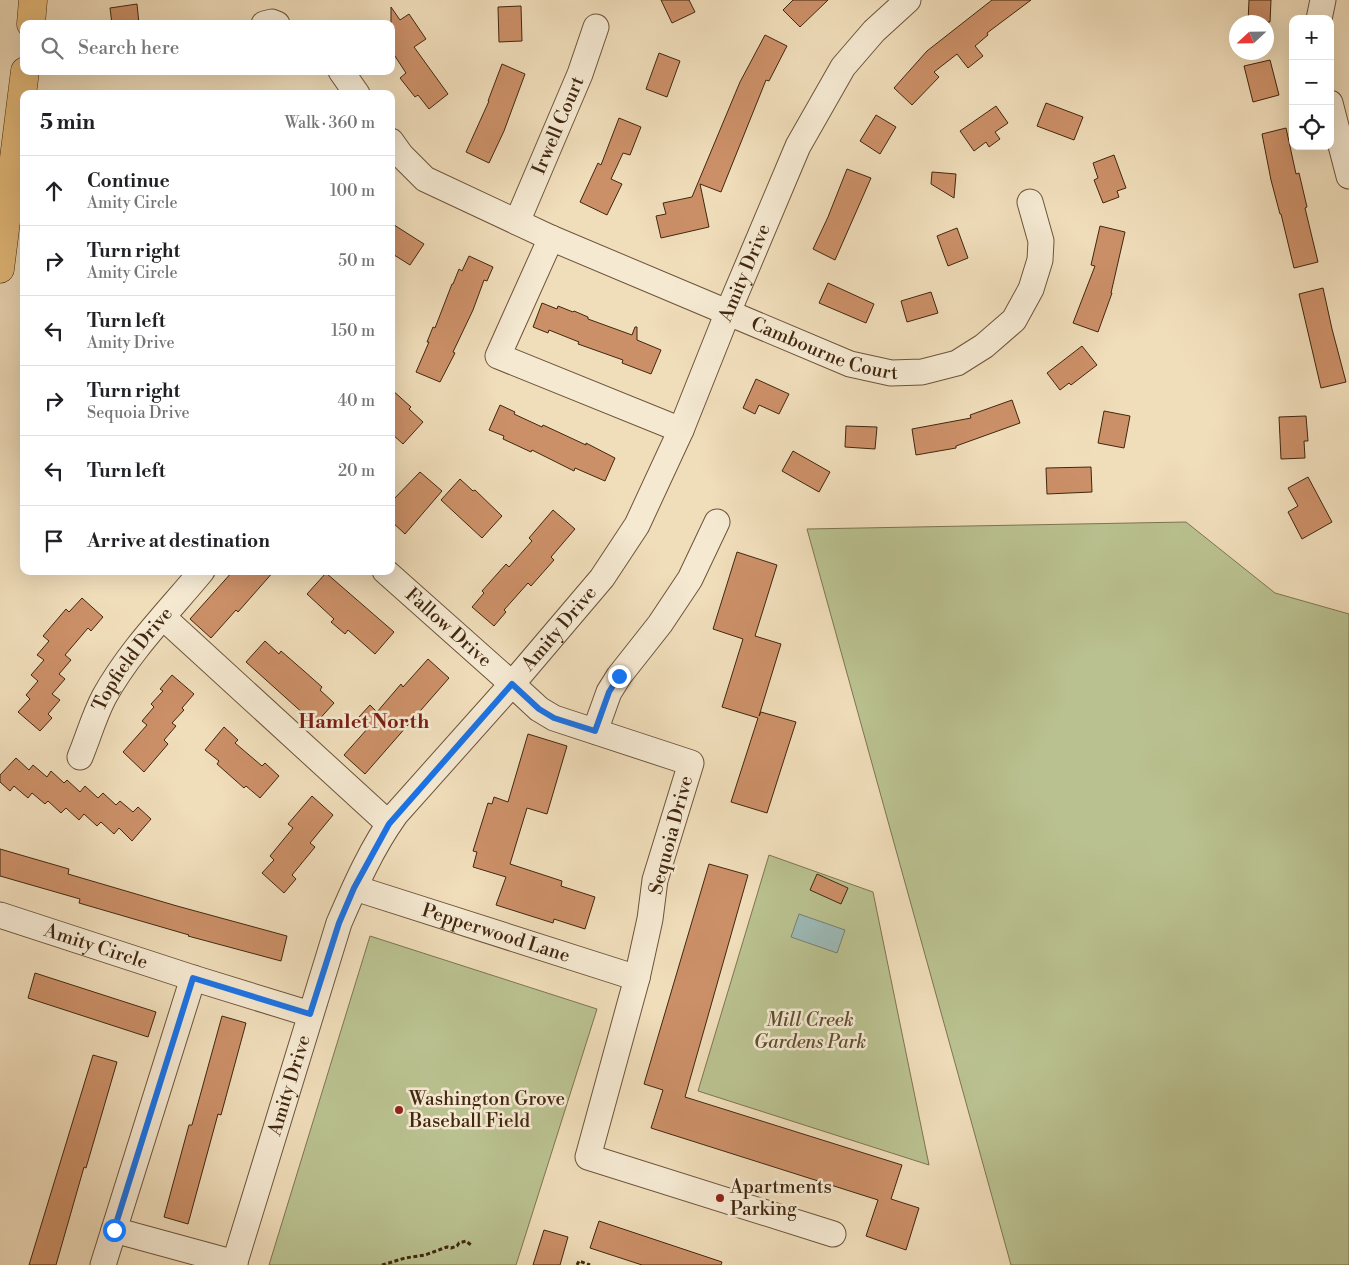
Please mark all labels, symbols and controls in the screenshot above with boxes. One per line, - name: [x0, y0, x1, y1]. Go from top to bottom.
- north arrow: [1229, 15, 1274, 60]
- map controls: [1289, 15, 1334, 150]
- button: +: [1289, 15, 1334, 60]
- search box: [20, 20, 395, 75]
- icon: search: [38, 34, 66, 62]
- text: Search here: [78, 36, 179, 60]
- button: −: [1289, 60, 1334, 105]
- street label: Irwell Court: [527, 73, 590, 178]
- button: locate: [1289, 105, 1334, 150]
- text: 5 min: [40, 110, 95, 136]
- text: Walk · 360 m: [285, 113, 375, 133]
- text: Continue: [87, 169, 170, 193]
- icon: ahead: [40, 177, 68, 205]
- text: 100 m: [330, 181, 375, 201]
- text: Amity Circle: [87, 193, 178, 213]
- street label: Amity Drive: [713, 220, 776, 326]
- text: Turn right: [87, 239, 180, 263]
- icon: right: [40, 247, 68, 275]
- text: 50 m: [338, 251, 375, 271]
- text: Amity Circle: [87, 263, 178, 283]
- text: Turn left: [87, 309, 166, 333]
- street label: Cambourne Court: [747, 312, 899, 385]
- icon: left: [40, 317, 68, 345]
- text: 150 m: [331, 321, 375, 341]
- text: Amity Drive: [87, 333, 175, 353]
- text: Turn right: [87, 379, 180, 403]
- icon: right: [40, 387, 68, 415]
- text: 40 m: [338, 391, 375, 411]
- text: Sequoia Drive: [87, 403, 190, 423]
- icon: left: [40, 457, 68, 485]
- text: Turn left: [87, 459, 166, 483]
- text: 20 m: [338, 461, 375, 481]
- icon: arrive: [40, 527, 68, 555]
- text: Arrive at destination: [87, 529, 270, 553]
- street label: Amity Drive: [516, 581, 602, 677]
- street label: Fallow Drive: [400, 583, 497, 672]
- street label: Topfield Drive: [87, 602, 178, 715]
- route end: [608, 665, 631, 688]
- district label: Hamlet North: [299, 710, 430, 735]
- street label: Sequoia Drive: [644, 773, 698, 897]
- street label: Pepperwood Lane: [419, 898, 573, 968]
- street label: Amity Circle: [40, 918, 151, 974]
- park label: Mill Creek Gardens Park: [754, 1008, 866, 1054]
- street label: Amity Drive: [262, 1032, 316, 1139]
- place label: Washington Grove Baseball Field: [408, 1087, 565, 1133]
- marker: Washington Grove Baseball Field: [393, 1104, 405, 1116]
- place label: Apartments Parking: [729, 1175, 832, 1221]
- marker: Apartments Parking: [714, 1192, 726, 1204]
- route start: [103, 1219, 126, 1242]

